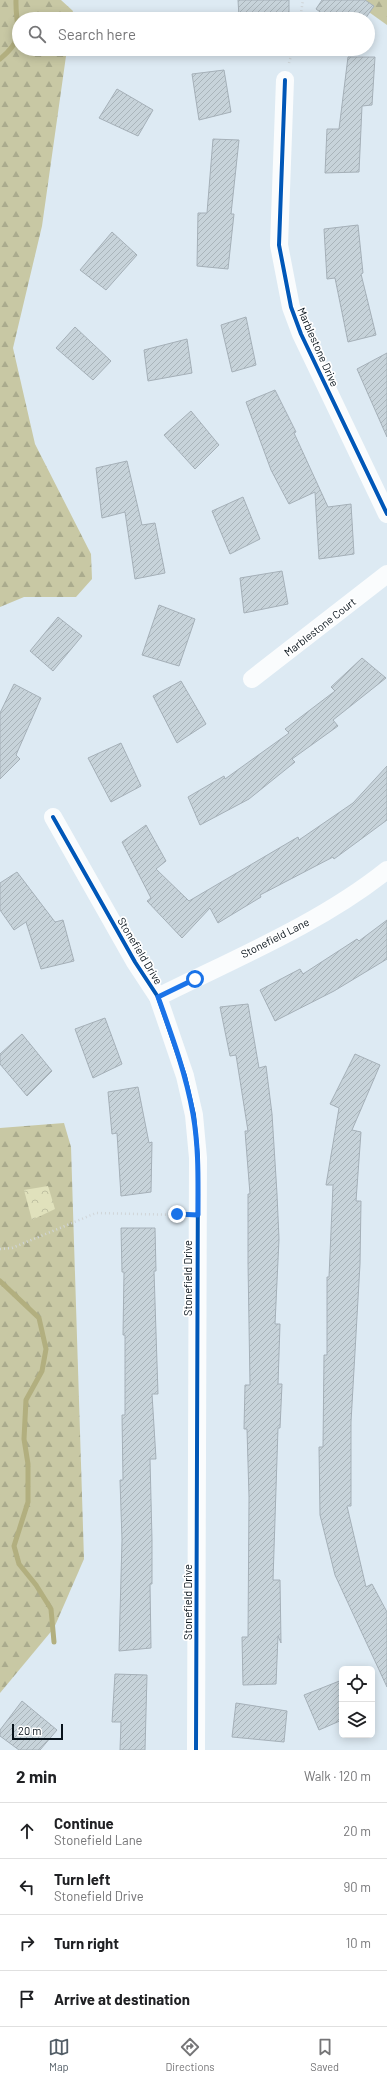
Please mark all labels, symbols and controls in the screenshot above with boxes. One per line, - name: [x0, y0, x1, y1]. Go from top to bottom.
- search box: [12, 12, 375, 56]
- icon: search: [26, 23, 48, 45]
- text: Search here: [58, 25, 136, 43]
- street label: Marblestone Drive: [295, 305, 342, 389]
- street label: Marblestone Court: [281, 595, 358, 659]
- street label: Stonefield Drive: [115, 915, 166, 987]
- street label: Stonefield Lane: [238, 915, 311, 960]
- route start: [186, 970, 204, 988]
- route end: [168, 1205, 186, 1223]
- street label: Stonefield Drive: [181, 1240, 194, 1316]
- street label: Stonefield Drive: [181, 1564, 194, 1640]
- map controls: [339, 1666, 375, 1738]
- button: locate: [339, 1666, 375, 1702]
- button: layers: [339, 1702, 375, 1738]
- scale bar: [12, 1722, 63, 1741]
- text: 20 m: [18, 1724, 41, 1737]
- text: 2 min: [16, 1766, 57, 1786]
- text: Walk · 120 m: [304, 1768, 371, 1784]
- text: Continue: [54, 1814, 114, 1832]
- icon: ahead: [16, 1820, 38, 1842]
- text: 20 m: [343, 1823, 371, 1839]
- text: Stonefield Lane: [54, 1832, 143, 1848]
- text: Turn left: [54, 1870, 110, 1888]
- icon: left: [16, 1876, 38, 1898]
- text: 90 m: [344, 1879, 371, 1895]
- text: Stonefield Drive: [54, 1888, 144, 1904]
- icon: right: [16, 1932, 38, 1954]
- text: Turn right: [54, 1934, 119, 1952]
- text: 10 m: [346, 1935, 371, 1951]
- icon: arrive: [16, 1988, 38, 2010]
- text: Arrive at destination: [54, 1990, 190, 2008]
- tab: Map: [48, 2036, 70, 2073]
- tab: Directions: [165, 2036, 215, 2073]
- tab: Saved: [310, 2036, 339, 2073]

